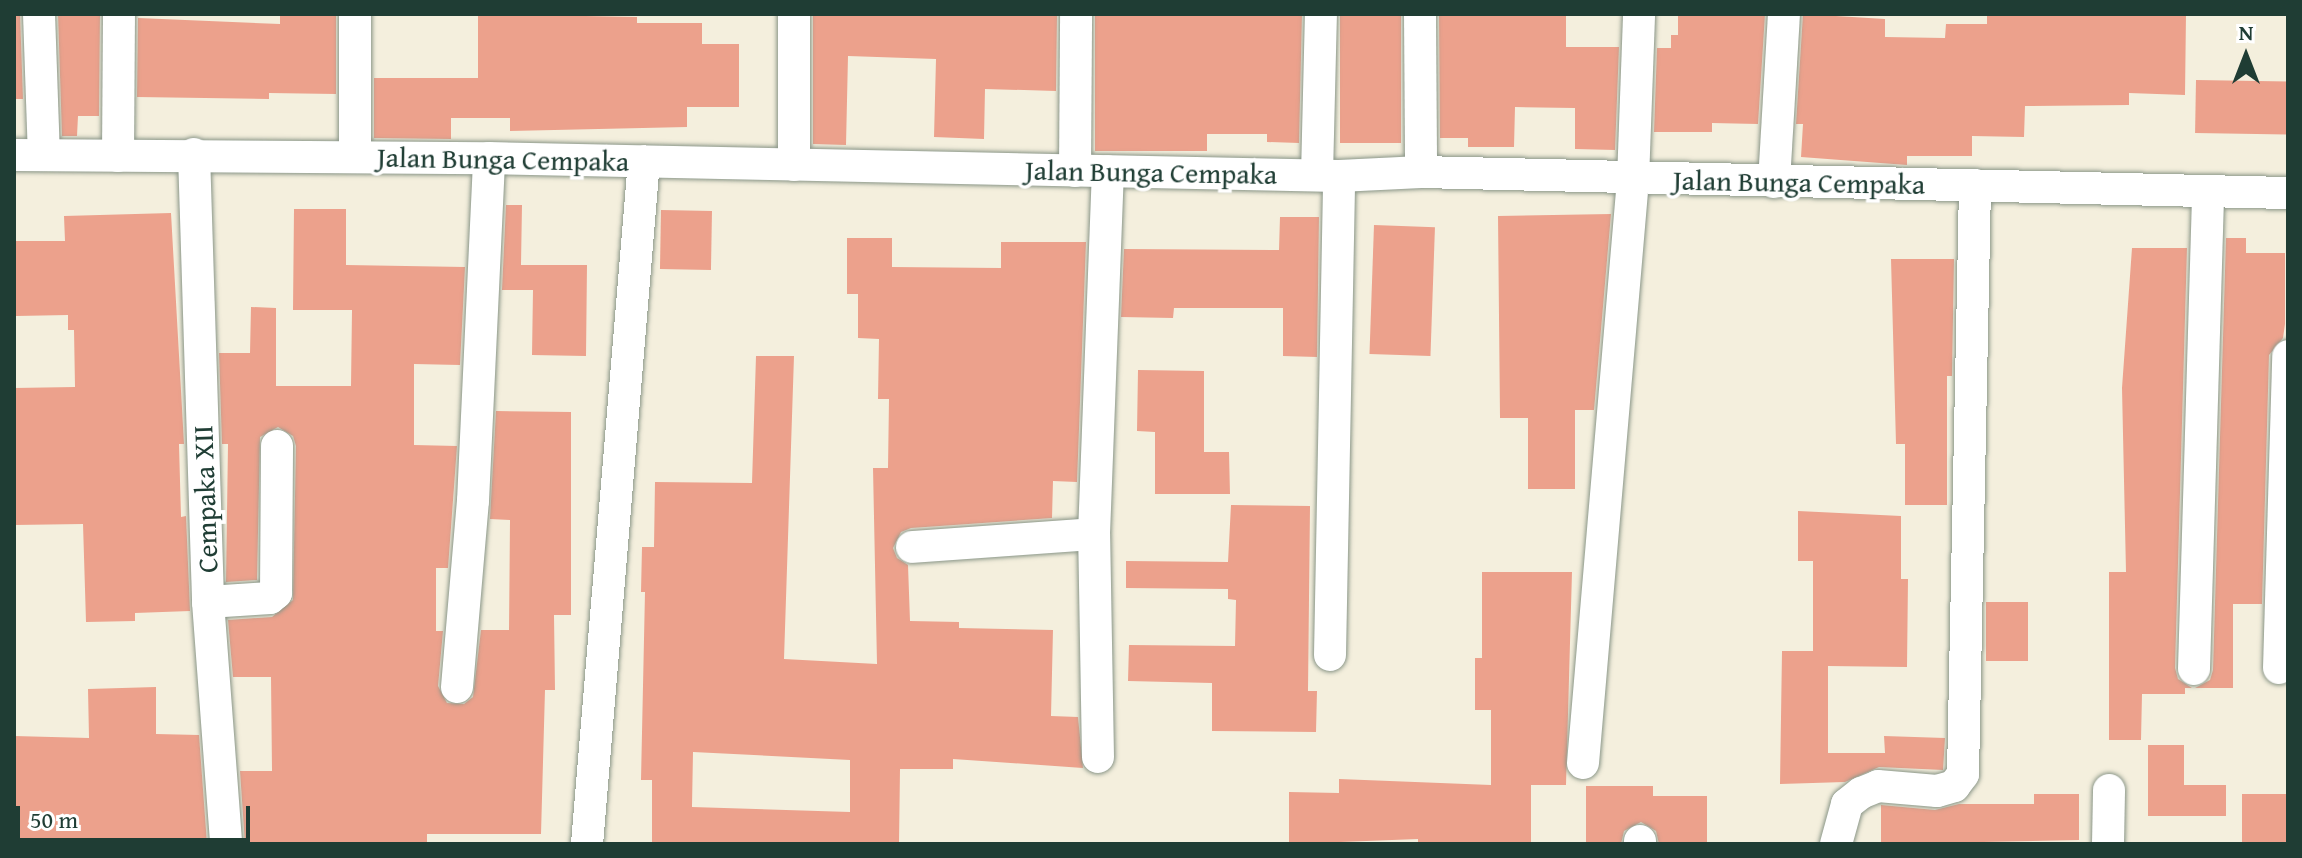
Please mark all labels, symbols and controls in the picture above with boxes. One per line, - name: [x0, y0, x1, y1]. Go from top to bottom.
- north arrow: [2206, 16, 2286, 96]
- text: N: [2239, 16, 2253, 48]
- street label: Jalan Bunga Cempaka: [377, 140, 629, 178]
- street label: Jalan Bunga Cempaka: [1025, 153, 1277, 191]
- street label: Jalan Bunga Cempaka: [1673, 163, 1925, 201]
- street label: Cempaka XII: [186, 425, 224, 573]
- scale bar: [20, 790, 254, 840]
- text: 50 m: [30, 802, 78, 837]

